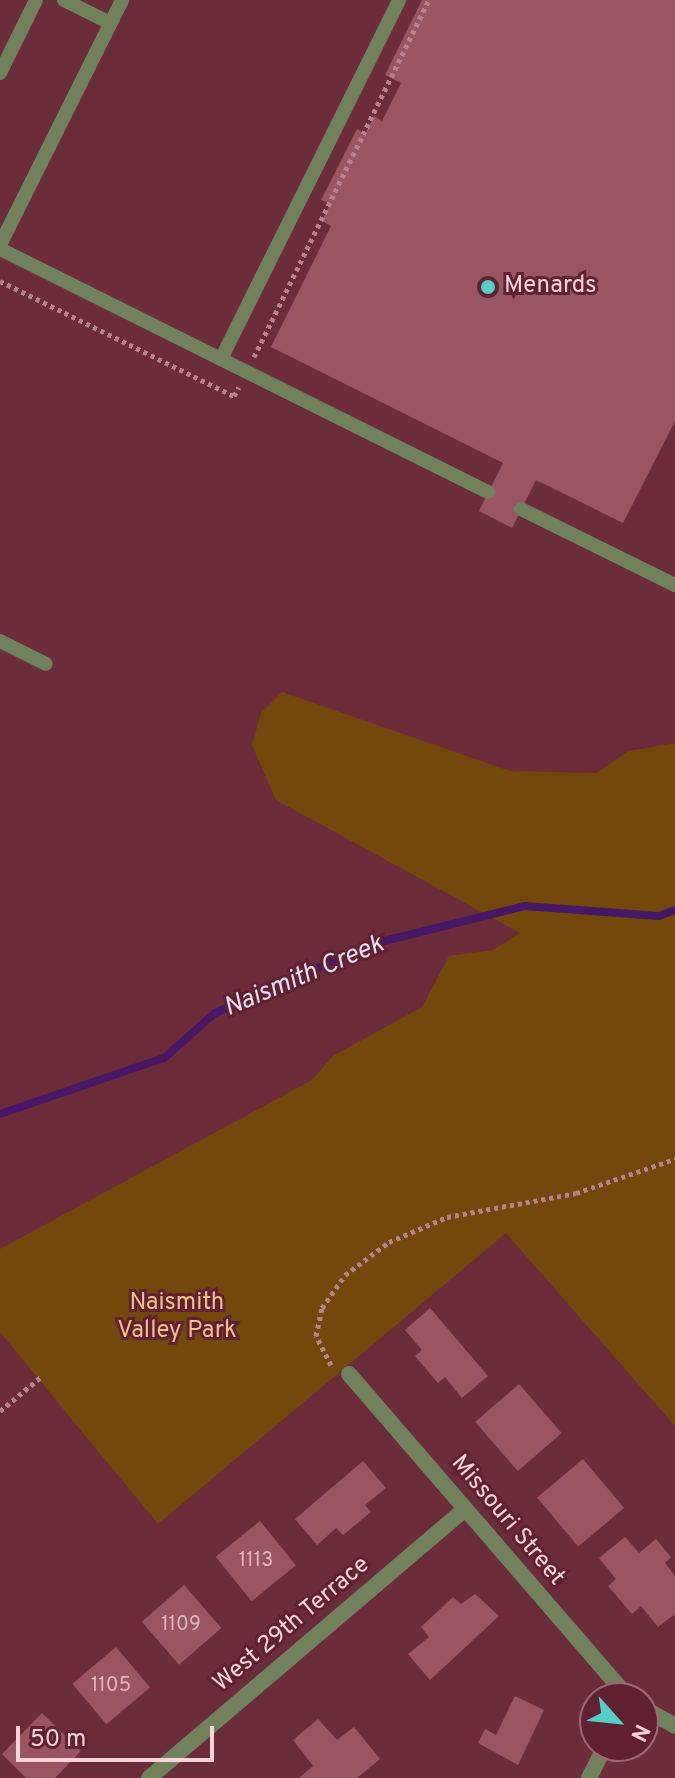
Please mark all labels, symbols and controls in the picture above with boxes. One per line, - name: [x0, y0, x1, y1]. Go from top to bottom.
- place label: Menards: [504, 273, 597, 301]
- marker: Menards: [479, 278, 497, 296]
- water label: Naismith Creek: [220, 929, 388, 1025]
- park label: Naismith Valley Park: [117, 1290, 237, 1346]
- street label: Missouri Street: [444, 1450, 570, 1592]
- house number: 1113: [239, 1549, 273, 1573]
- street label: West 29th Terrace: [208, 1551, 376, 1699]
- house number: 1109: [161, 1613, 201, 1637]
- house number: 1105: [91, 1674, 131, 1698]
- north arrow: [579, 1682, 659, 1762]
- scale bar: [20, 1710, 218, 1760]
- text: N: [623, 1719, 655, 1745]
- text: 50 m: [30, 1725, 86, 1755]

